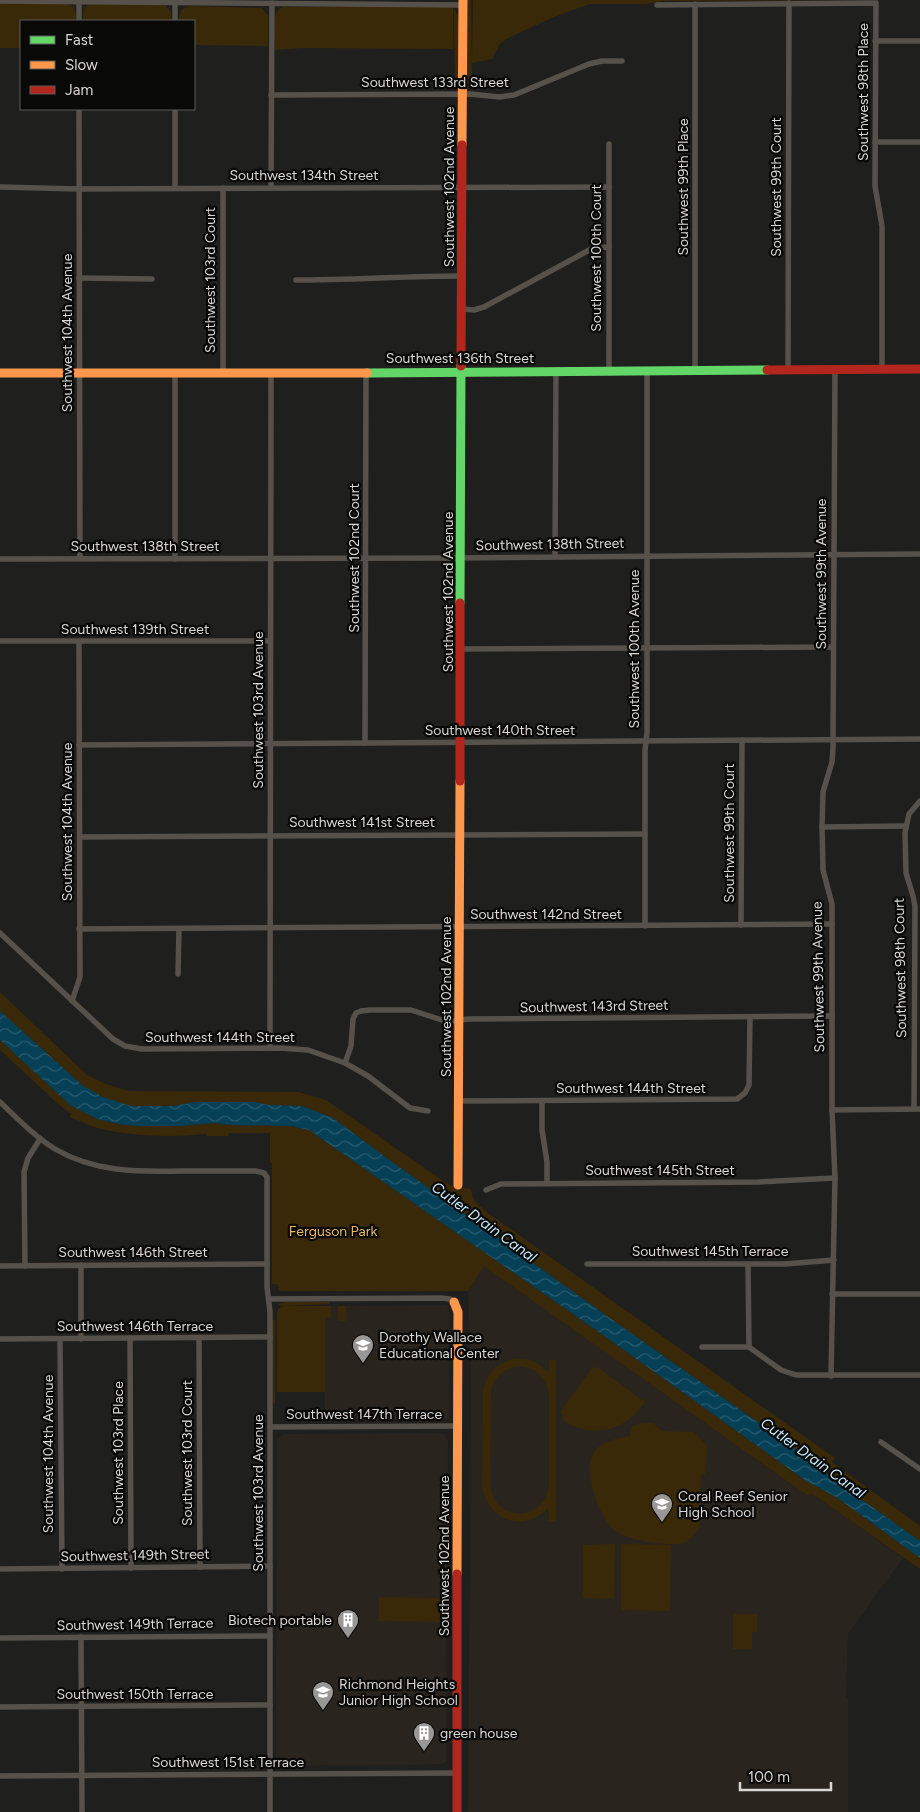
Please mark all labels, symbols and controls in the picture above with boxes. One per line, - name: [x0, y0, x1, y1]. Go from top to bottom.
- legend: [20, 20, 195, 110]
- street label: Southwest 98th Place: [855, 23, 872, 161]
- text: Fast: [65, 31, 94, 49]
- text: Slow: [65, 56, 98, 74]
- street label: Southwest 133rd Street: [361, 74, 509, 91]
- text: Jam: [65, 81, 93, 99]
- street label: Southwest 102nd Avenue: [441, 106, 458, 267]
- street label: Southwest 99th Court: [768, 117, 785, 257]
- street label: Southwest 99th Place: [675, 118, 692, 256]
- street label: Southwest 134th Street: [229, 167, 379, 184]
- street label: Southwest 100th Court: [588, 184, 605, 332]
- street label: Southwest 103rd Court: [202, 207, 219, 353]
- street label: Southwest 104th Avenue: [59, 253, 76, 412]
- street label: Southwest 136th Street: [386, 350, 534, 367]
- street label: Southwest 102nd Court: [346, 483, 363, 633]
- street label: Southwest 99th Avenue: [813, 498, 830, 650]
- street label: Southwest 102nd Avenue: [440, 511, 457, 672]
- street label: Southwest 138th Street: [475, 535, 625, 554]
- street label: Southwest 138th Street: [70, 538, 220, 555]
- street label: Southwest 100th Avenue: [626, 569, 643, 728]
- street label: Southwest 139th Street: [61, 621, 209, 638]
- street label: Southwest 103rd Avenue: [250, 631, 267, 789]
- street label: Southwest 140th Street: [425, 722, 575, 739]
- street label: Southwest 104th Avenue: [59, 742, 76, 901]
- street label: Southwest 99th Court: [721, 763, 738, 903]
- street label: Southwest 141st Street: [289, 814, 435, 831]
- street label: Southwest 98th Court: [891, 898, 910, 1038]
- street label: Southwest 99th Avenue: [809, 901, 828, 1053]
- street label: Southwest 142nd Street: [470, 906, 622, 923]
- street label: Southwest 102nd Avenue: [438, 916, 455, 1077]
- street label: Southwest 143rd Street: [519, 997, 669, 1016]
- street label: Southwest 144th Street: [145, 1029, 295, 1046]
- street label: Southwest 144th Street: [556, 1080, 706, 1097]
- street label: Southwest 145th Street: [585, 1162, 735, 1179]
- water label: Cutler Drain Canal: [428, 1178, 541, 1266]
- park label: Ferguson Park: [289, 1223, 377, 1240]
- street label: Southwest 145th Terrace: [632, 1243, 789, 1260]
- street label: Southwest 146th Street: [58, 1244, 208, 1261]
- street label: Southwest 146th Terrace: [57, 1318, 214, 1335]
- place label: Dorothy Wallace Educational Center: [379, 1329, 500, 1362]
- school or university icon: Dorothy Wallace Educational Center: [351, 1333, 375, 1364]
- street label: Southwest 104th Avenue: [40, 1374, 57, 1533]
- street label: Southwest 103rd Court: [179, 1380, 196, 1526]
- street label: Southwest 103rd Place: [110, 1381, 127, 1525]
- street label: Southwest 147th Terrace: [286, 1406, 442, 1423]
- street label: Southwest 103rd Avenue: [250, 1414, 267, 1572]
- water label: Cutler Drain Canal: [757, 1414, 870, 1502]
- street label: Southwest 102nd Avenue: [436, 1475, 453, 1636]
- place label: Coral Reef Senior High School: [678, 1488, 788, 1521]
- school or university icon: Coral Reef Senior High School: [650, 1492, 674, 1523]
- street label: Southwest 149th Street: [60, 1546, 210, 1565]
- building icon: Biotech portable: [336, 1608, 360, 1639]
- place label: Biotech portable: [228, 1612, 332, 1629]
- street label: Southwest 149th Terrace: [57, 1615, 214, 1634]
- place label: Richmond Heights Junior High School: [339, 1676, 458, 1709]
- school or university icon: Richmond Heights Junior High School: [311, 1680, 335, 1711]
- street label: Southwest 150th Terrace: [57, 1686, 214, 1703]
- building icon: green house: [412, 1721, 436, 1752]
- place label: green house: [440, 1725, 518, 1742]
- street label: Southwest 151st Terrace: [152, 1754, 305, 1771]
- scale bar: [740, 1760, 831, 1792]
- text: 100 m: [748, 1768, 790, 1786]

